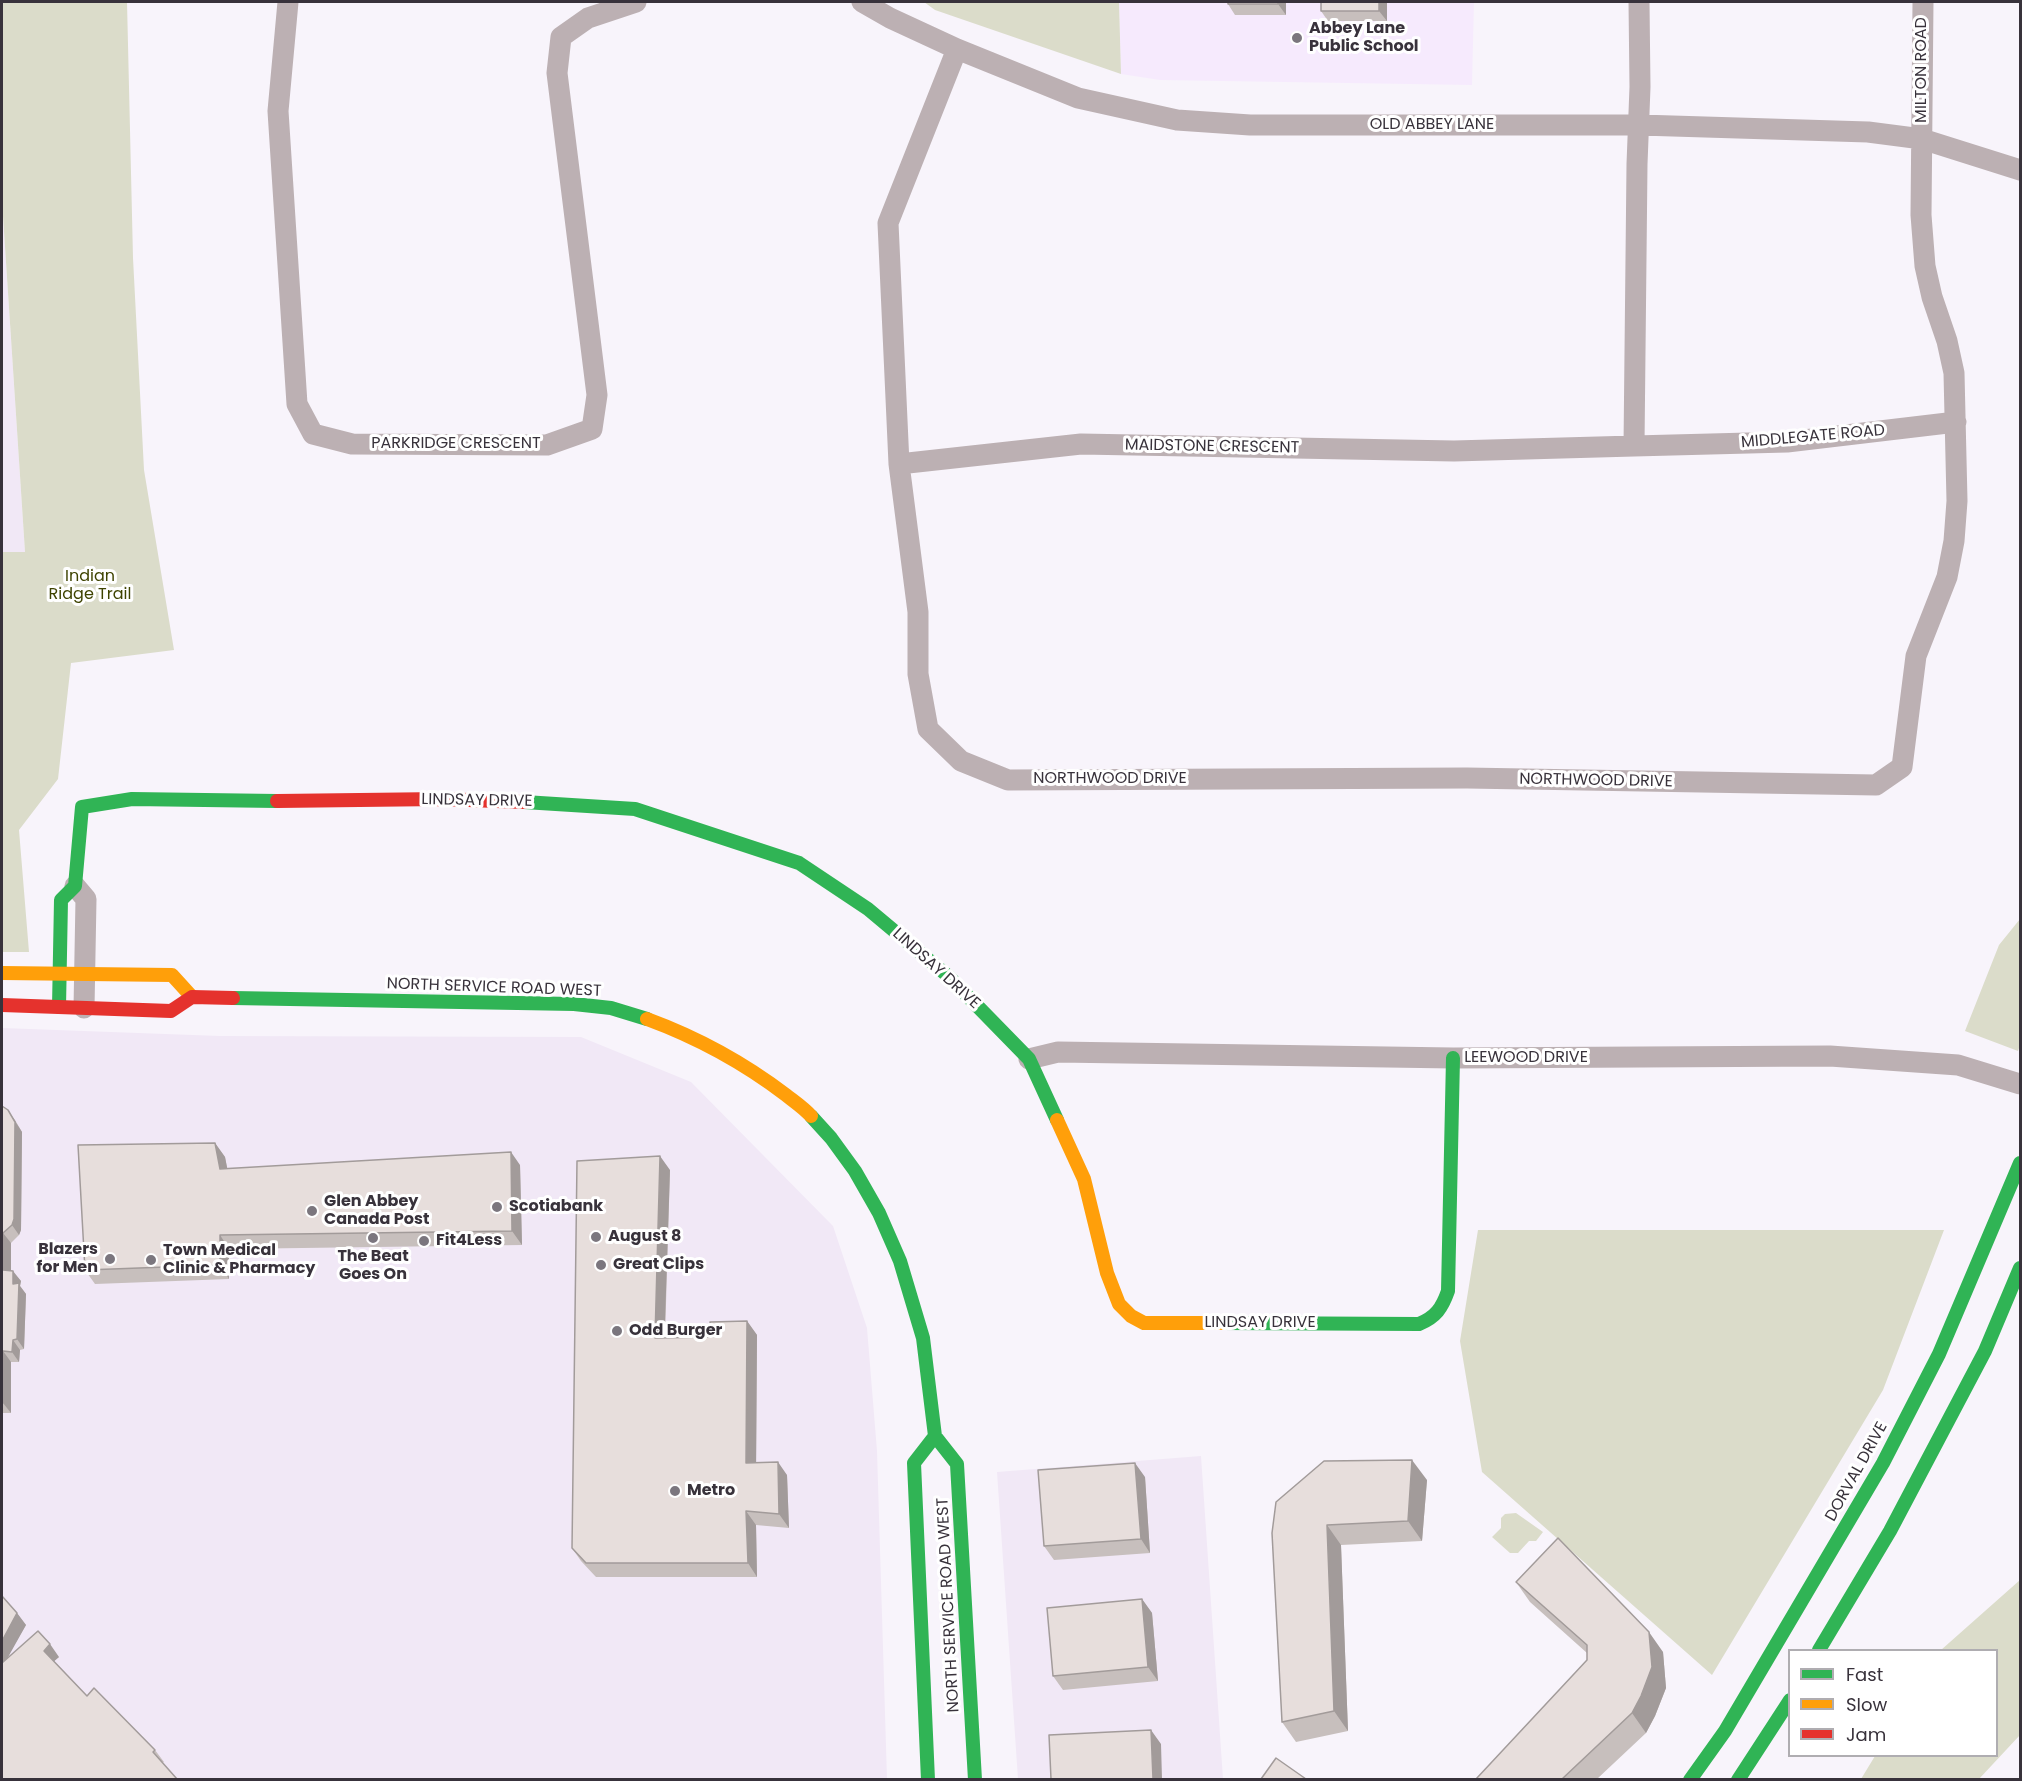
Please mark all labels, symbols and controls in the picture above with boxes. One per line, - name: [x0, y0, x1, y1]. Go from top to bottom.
- street label: MILTON ROAD: [1912, 17, 1932, 123]
- place label: Abbey Lane Public School: [1309, 19, 1419, 57]
- marker: Abbey Lane Public School: [1290, 31, 1304, 45]
- street label: OLD ABBEY LANE: [1370, 115, 1494, 135]
- street label: MIDDLEGATE ROAD: [1740, 421, 1886, 453]
- street label: PARKRIDGE CRESCENT: [371, 434, 541, 454]
- street label: MAIDSTONE CRESCENT: [1125, 436, 1299, 458]
- park label: Indian Ridge Trail: [49, 567, 131, 605]
- street label: NORTHWOOD DRIVE: [1033, 769, 1187, 789]
- street label: NORTHWOOD DRIVE: [1519, 770, 1673, 792]
- street label: LINDSAY DRIVE: [421, 790, 533, 812]
- street label: LINDSAY DRIVE: [888, 925, 984, 1013]
- street label: NORTH SERVICE ROAD WEST: [386, 975, 602, 1001]
- street label: LEEWOOD DRIVE: [1464, 1048, 1588, 1068]
- place label: Glen Abbey Canada Post: [324, 1192, 429, 1230]
- place label: Scotiabank: [509, 1197, 603, 1217]
- marker: Scotiabank: [490, 1200, 504, 1214]
- marker: Glen Abbey Canada Post: [305, 1204, 319, 1218]
- place label: August 8: [608, 1227, 681, 1247]
- marker: August 8: [589, 1230, 603, 1244]
- marker: The Beat Goes On: [366, 1231, 380, 1245]
- place label: Fit4Less: [436, 1231, 502, 1251]
- marker: Fit4Less: [417, 1234, 431, 1248]
- place label: Blazers for Men: [36, 1240, 98, 1278]
- place label: Town Medical Clinic & Pharmacy: [163, 1241, 315, 1279]
- place label: The Beat Goes On: [337, 1247, 409, 1285]
- marker: Blazers for Men: [103, 1252, 117, 1266]
- marker: Town Medical Clinic & Pharmacy: [144, 1253, 158, 1267]
- place label: Great Clips: [613, 1255, 704, 1275]
- marker: Great Clips: [594, 1258, 608, 1272]
- street label: LINDSAY DRIVE: [1204, 1313, 1316, 1333]
- place label: Odd Burger: [629, 1321, 722, 1341]
- marker: Odd Burger: [610, 1324, 624, 1338]
- street label: DORVAL DRIVE: [1822, 1419, 1892, 1525]
- place label: Metro: [687, 1481, 735, 1501]
- marker: Metro: [668, 1484, 682, 1498]
- street label: NORTH SERVICE ROAD WEST: [934, 1497, 964, 1713]
- legend: [1788, 1649, 1998, 1757]
- text: Fast: [1846, 1662, 1883, 1687]
- text: Slow: [1846, 1692, 1887, 1717]
- text: Jam: [1846, 1722, 1886, 1747]

